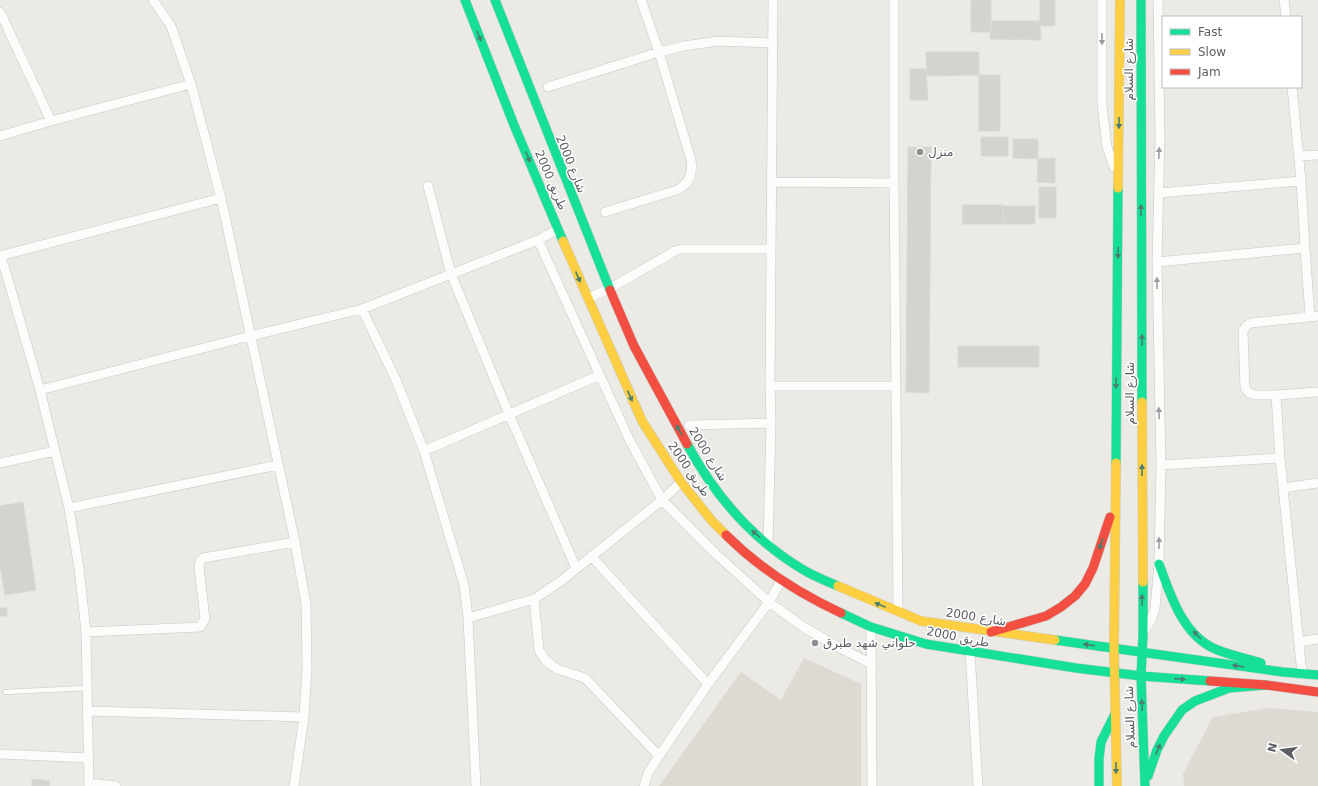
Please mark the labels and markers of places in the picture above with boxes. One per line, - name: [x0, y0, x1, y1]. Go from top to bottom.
- place label: منزل: [928, 145, 953, 160]
- marker: منزل: [915, 147, 925, 157]
- place label: حلواني شهد طبرق: [823, 636, 916, 651]
- marker: حلواني شهد طبرق: [810, 638, 820, 648]

